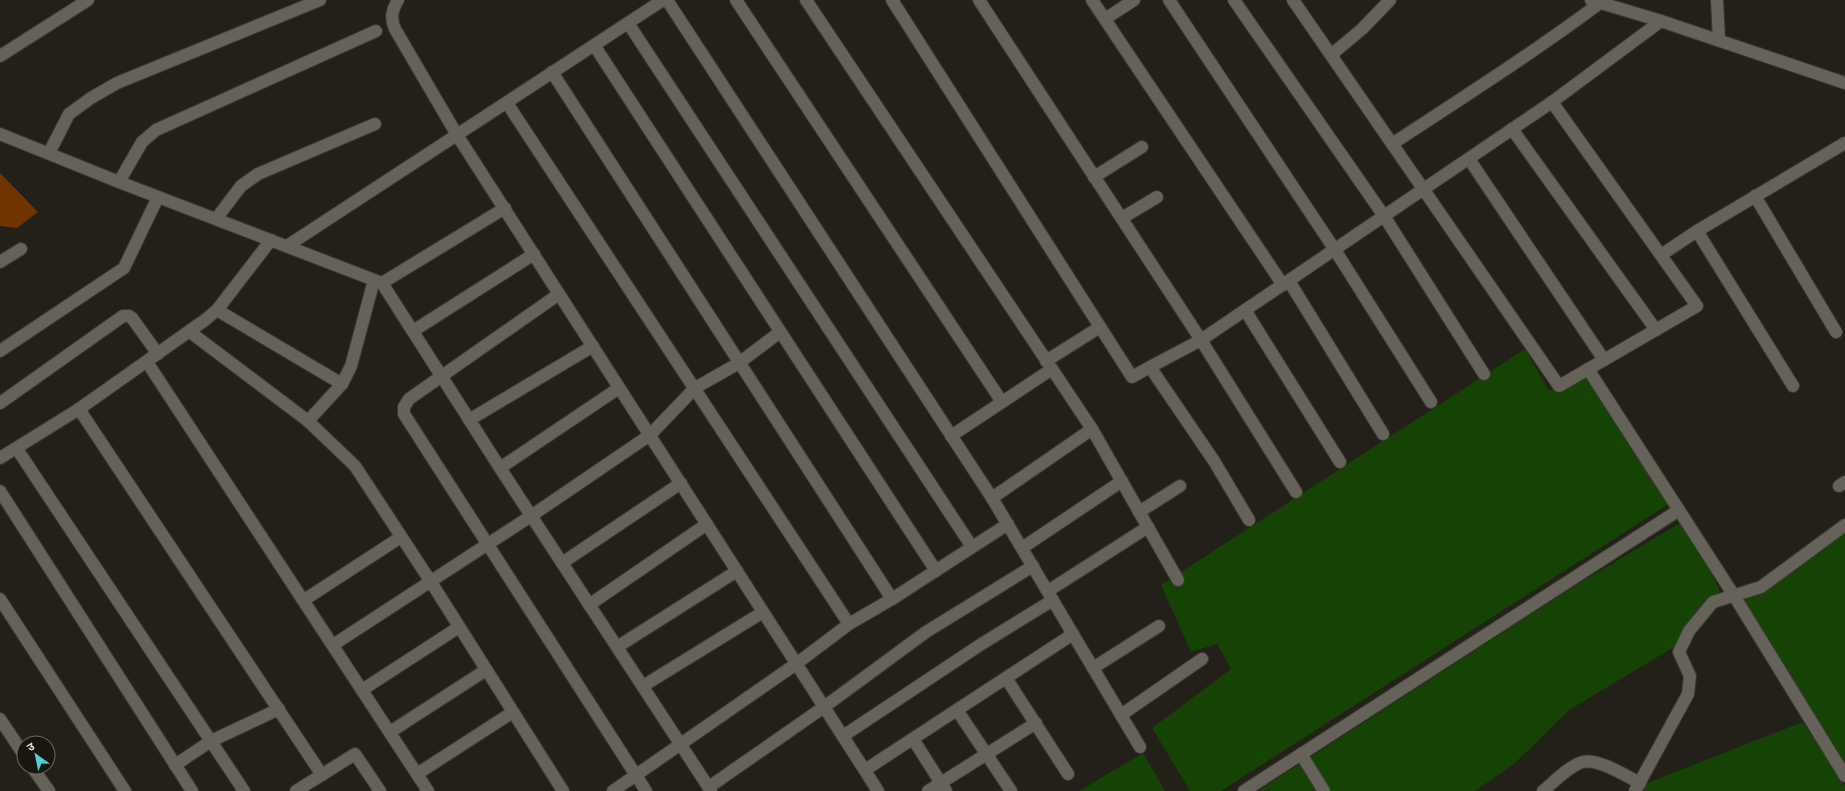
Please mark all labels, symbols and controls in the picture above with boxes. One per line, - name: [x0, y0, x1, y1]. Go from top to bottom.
- north arrow: [16, 735, 56, 775]
- text: उ: [25, 740, 38, 754]

